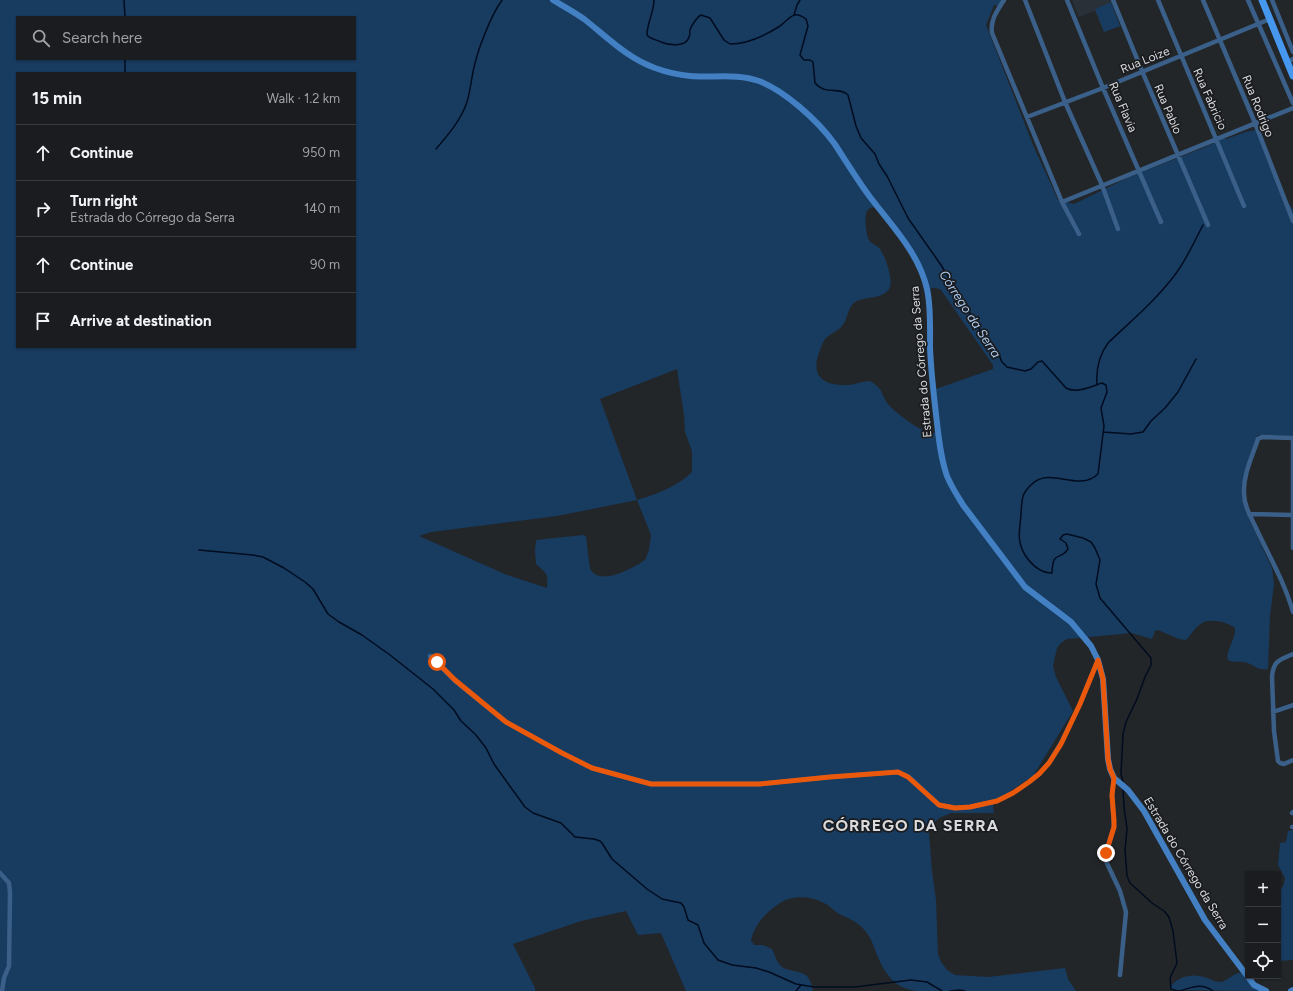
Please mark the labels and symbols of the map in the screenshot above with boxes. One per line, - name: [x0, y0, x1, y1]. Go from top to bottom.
- street label: Rua Loize: [1118, 44, 1172, 76]
- street label: Rua Fabricio: [1190, 66, 1230, 132]
- street label: Rua Rodrigo: [1239, 73, 1277, 139]
- street label: Rua Flavia: [1106, 80, 1140, 134]
- street label: Rua Pablo: [1151, 82, 1185, 136]
- water label: Córrego da Serra: [936, 267, 1004, 361]
- street label: Estrada do Córrego da Serra: [907, 286, 935, 438]
- route start: [428, 653, 446, 671]
- street label: Estrada do Córrego da Serra: [1141, 794, 1231, 932]
- district label: CÓRREGO DA SERRA: [823, 816, 999, 835]
- route end: [1097, 844, 1115, 862]

